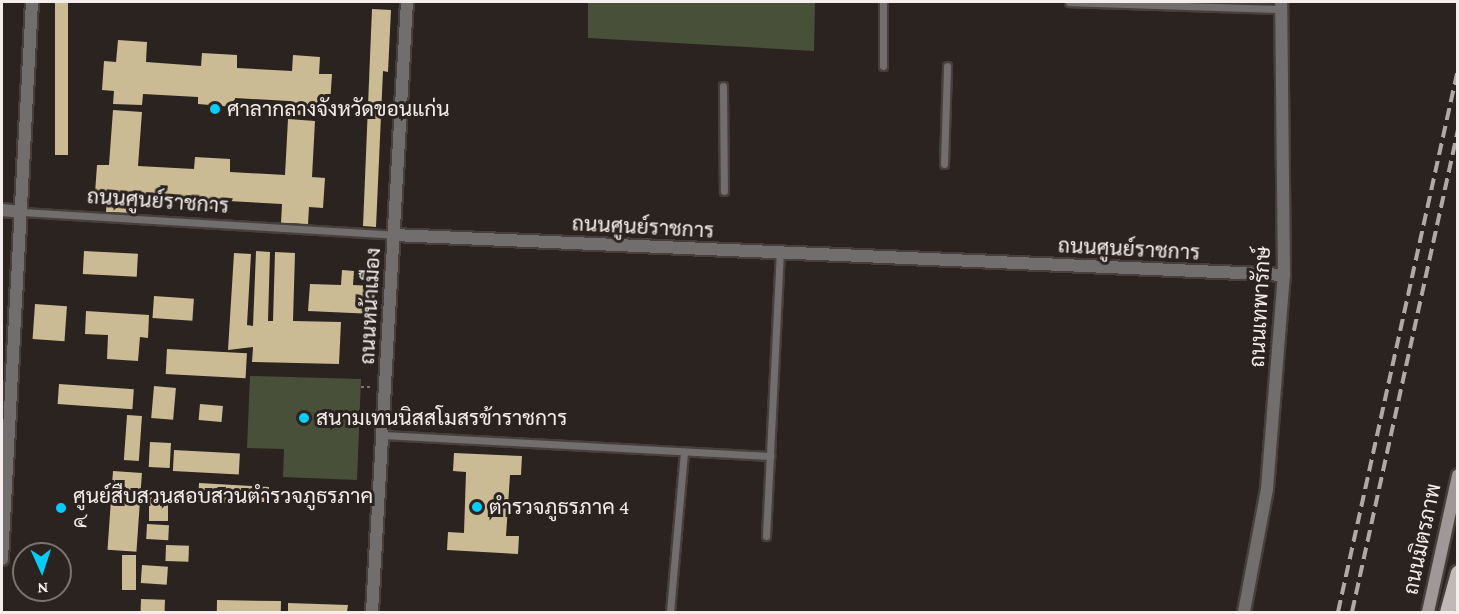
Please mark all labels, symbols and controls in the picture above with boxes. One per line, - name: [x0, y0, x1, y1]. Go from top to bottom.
- place label: ศาลากลางจังหวัดขอนแก่น: [227, 96, 450, 122]
- marker: ศาลากลางจังหวัดขอนแก่น: [208, 102, 222, 116]
- street label: ถนนศูนย์ราชการ: [86, 183, 230, 219]
- street label: ถนนศูนย์ราชการ: [571, 211, 715, 243]
- street label: ถนนศูนย์ราชการ: [1057, 233, 1201, 265]
- street label: ถนนเทพารักษ์: [1244, 246, 1276, 368]
- street label: ถนนหน้าเมือง: [354, 247, 386, 365]
- place label: สนามเทนนิสสโมสรข้าราชการ: [316, 405, 567, 431]
- marker: สนามเทนนิสสโมสรข้าราชการ: [297, 411, 311, 425]
- street label: ถนนมิตรภาพ: [1398, 481, 1446, 597]
- place label: ศูนย์สืบสวนสอบสวนตำรวจภูธรภาค ๔: [73, 483, 373, 533]
- place label: ตำรวจภูธรภาค 4: [489, 494, 629, 520]
- marker: ตำรวจภูธรภาค 4: [470, 500, 484, 514]
- marker: ศูนย์สืบสวนสอบสวนตำรวจภูธรภาค ๔: [54, 501, 68, 515]
- north arrow: [12, 542, 72, 602]
- text: N: [37, 580, 49, 597]

